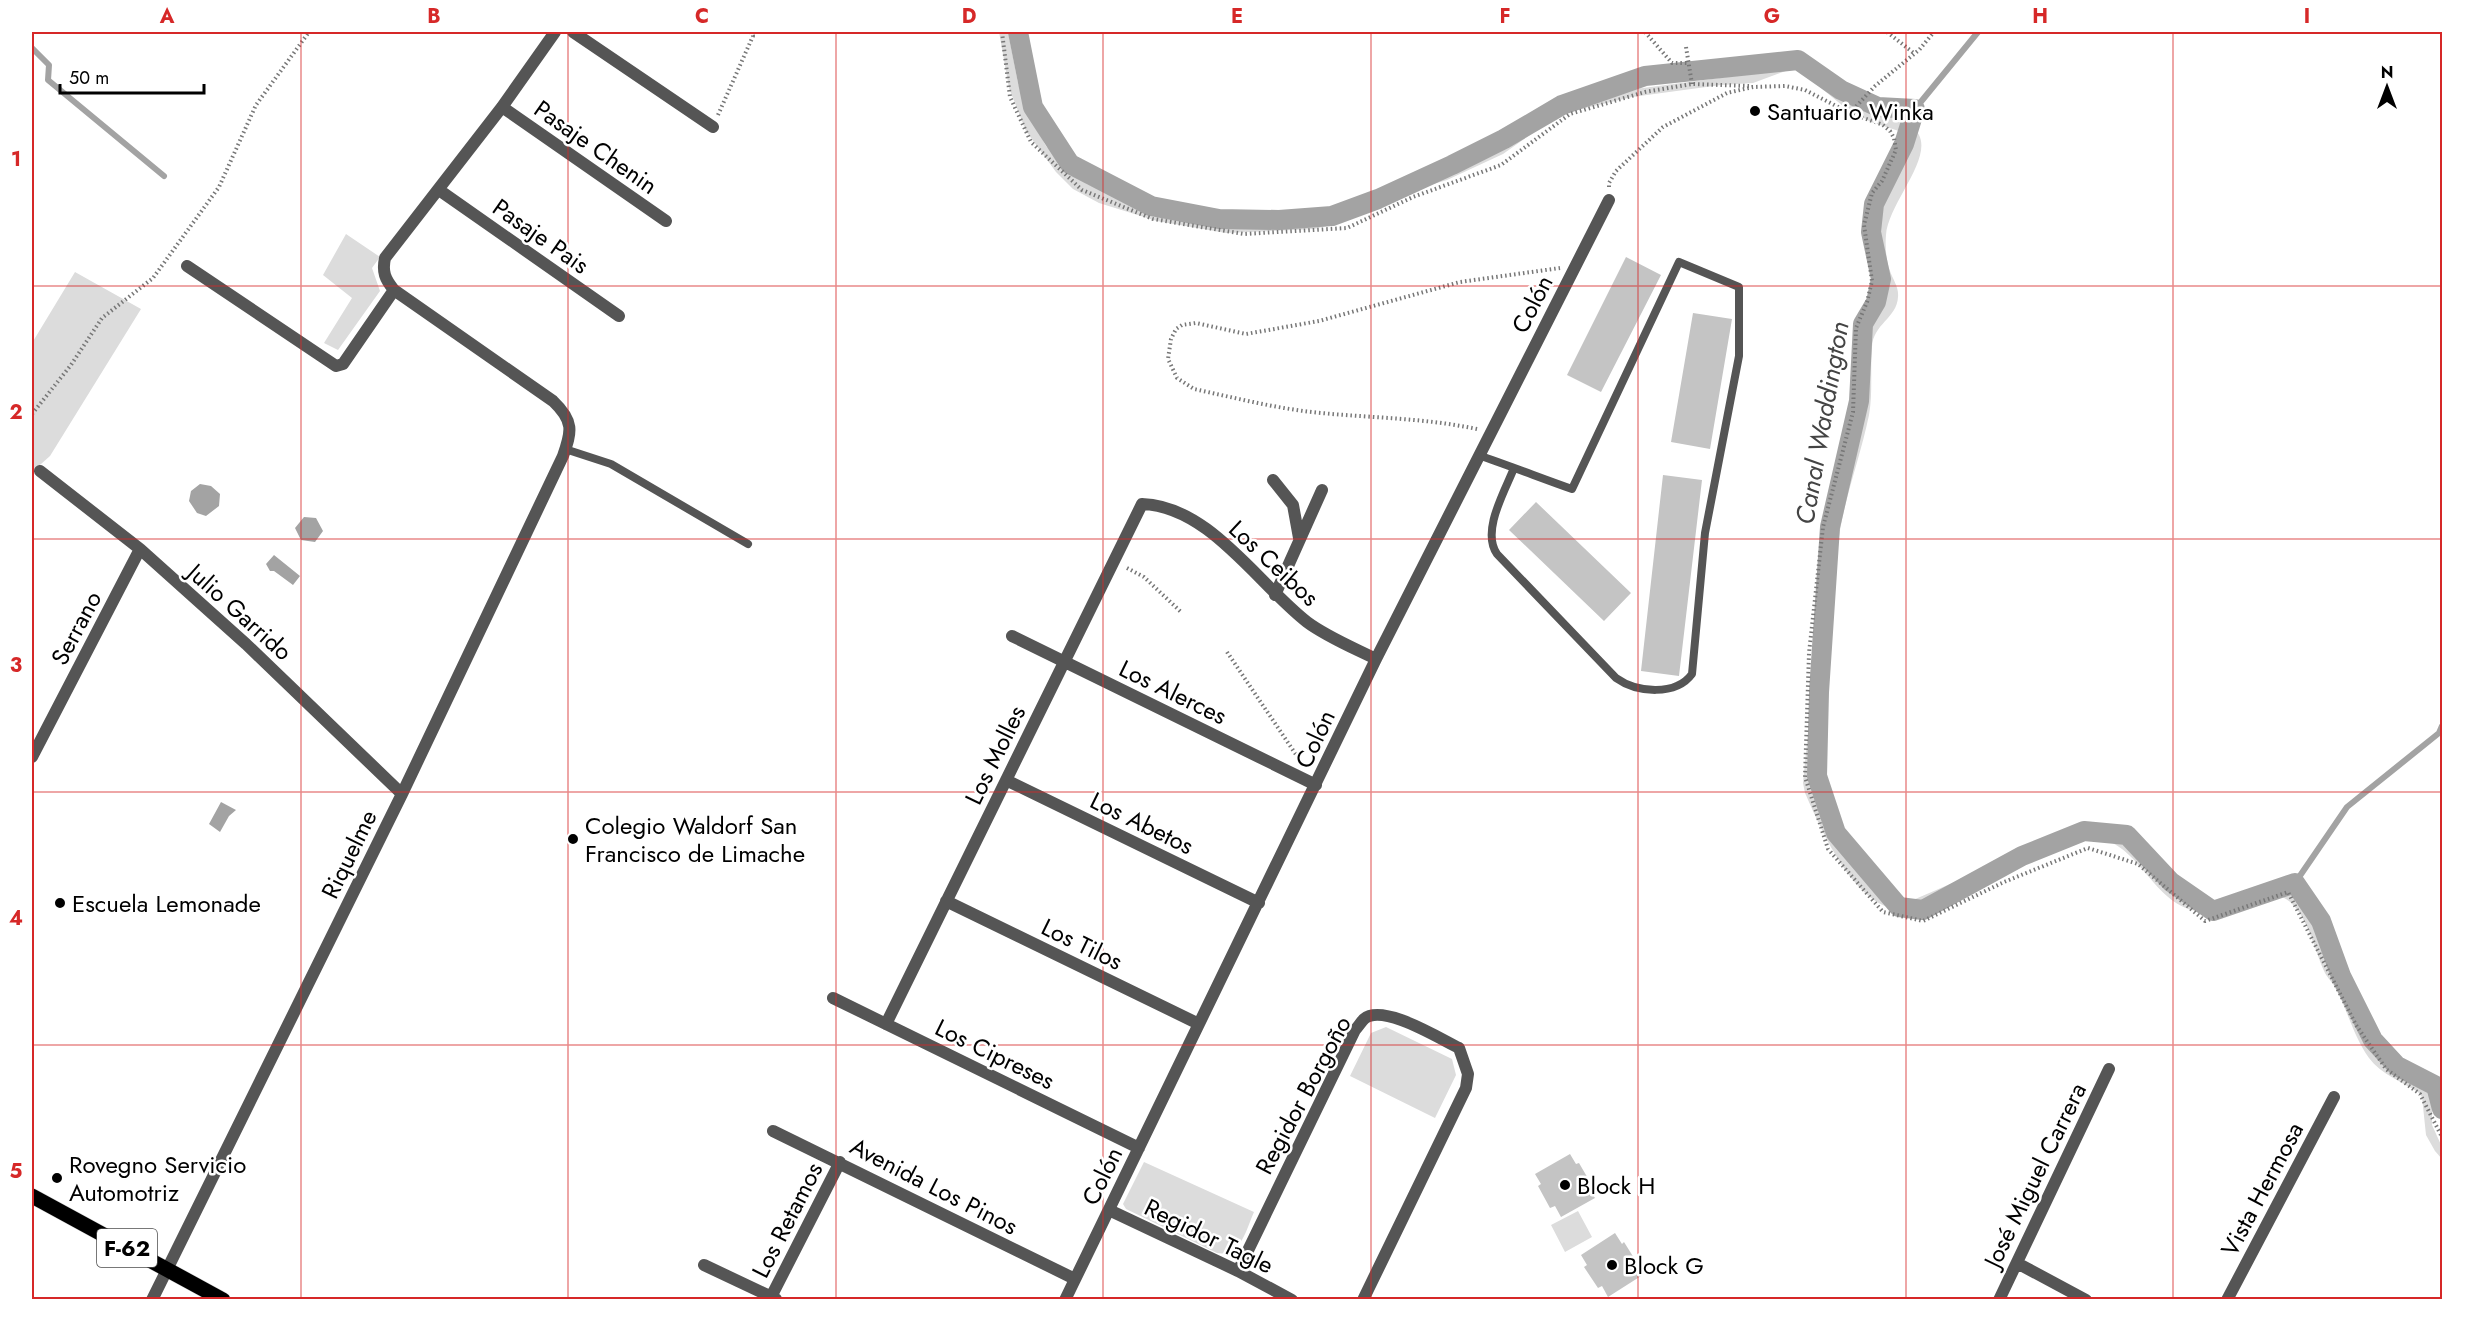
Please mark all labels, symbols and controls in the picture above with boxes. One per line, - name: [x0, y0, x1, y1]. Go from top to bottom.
- text: A: [159, 2, 175, 31]
- text: B: [427, 2, 441, 31]
- text: C: [695, 2, 709, 31]
- text: D: [962, 2, 976, 31]
- text: E: [1231, 2, 1243, 31]
- text: F: [1499, 2, 1511, 31]
- text: G: [1764, 2, 1780, 31]
- text: H: [2032, 2, 2048, 31]
- text: I: [2304, 2, 2310, 31]
- scale bar: [60, 57, 204, 95]
- north arrow: [2357, 57, 2417, 117]
- text: N: [2381, 61, 2393, 84]
- text: 50 m: [69, 65, 109, 91]
- street label: Pasaje Chenin: [527, 91, 665, 203]
- place label: Santuario Winka: [1767, 94, 1934, 129]
- marker: Santuario Winka: [1748, 104, 1762, 118]
- text: 1: [11, 145, 21, 174]
- street label: Pasaje Pais: [486, 190, 596, 282]
- street label: Colón: [1503, 269, 1561, 339]
- water label: Canal Waddington: [1785, 318, 1859, 528]
- text: 2: [9, 398, 23, 427]
- street label: Los Ceibos: [1221, 512, 1327, 614]
- street label: Julio Garrido: [178, 553, 300, 669]
- street label: Serrano: [42, 585, 110, 671]
- text: 3: [10, 651, 22, 680]
- street label: Los Alerces: [1113, 651, 1233, 733]
- street label: Los Molles: [956, 700, 1034, 810]
- street label: Colón: [1286, 704, 1344, 774]
- street label: Los Abetos: [1084, 783, 1200, 863]
- street label: Riquelme: [312, 804, 386, 904]
- place label: Colegio Waldorf San Francisco de Limache: [585, 808, 805, 871]
- marker: Colegio Waldorf San Francisco de Limache: [566, 832, 580, 846]
- place label: Escuela Lemonade: [72, 886, 261, 921]
- marker: Escuela Lemonade: [53, 896, 67, 910]
- text: 4: [9, 904, 23, 933]
- street label: Los Tilos: [1035, 909, 1129, 979]
- street label: Los Cipreses: [929, 1010, 1061, 1098]
- street label: Regidor Borgoño: [1247, 1010, 1359, 1180]
- street label: José Miguel Carrera: [1974, 1077, 2095, 1276]
- street label: Vista Hermosa: [2212, 1116, 2312, 1262]
- street label: Avenida Los Pinos: [844, 1129, 1024, 1243]
- street label: Colón: [1073, 1141, 1131, 1211]
- place label: Rovegno Servicio Automotriz: [69, 1147, 246, 1210]
- street label: Los Retamos: [743, 1156, 831, 1284]
- text: 5: [10, 1157, 23, 1186]
- place label: Block H: [1577, 1168, 1655, 1203]
- marker: Rovegno Servicio Automotriz: [50, 1171, 64, 1185]
- marker: Block H: [1558, 1178, 1572, 1192]
- street label: Regidor Tagle: [1138, 1190, 1280, 1282]
- road number: F-62: [97, 1229, 157, 1267]
- place label: Block G: [1624, 1248, 1704, 1283]
- marker: Block G: [1605, 1258, 1619, 1272]

